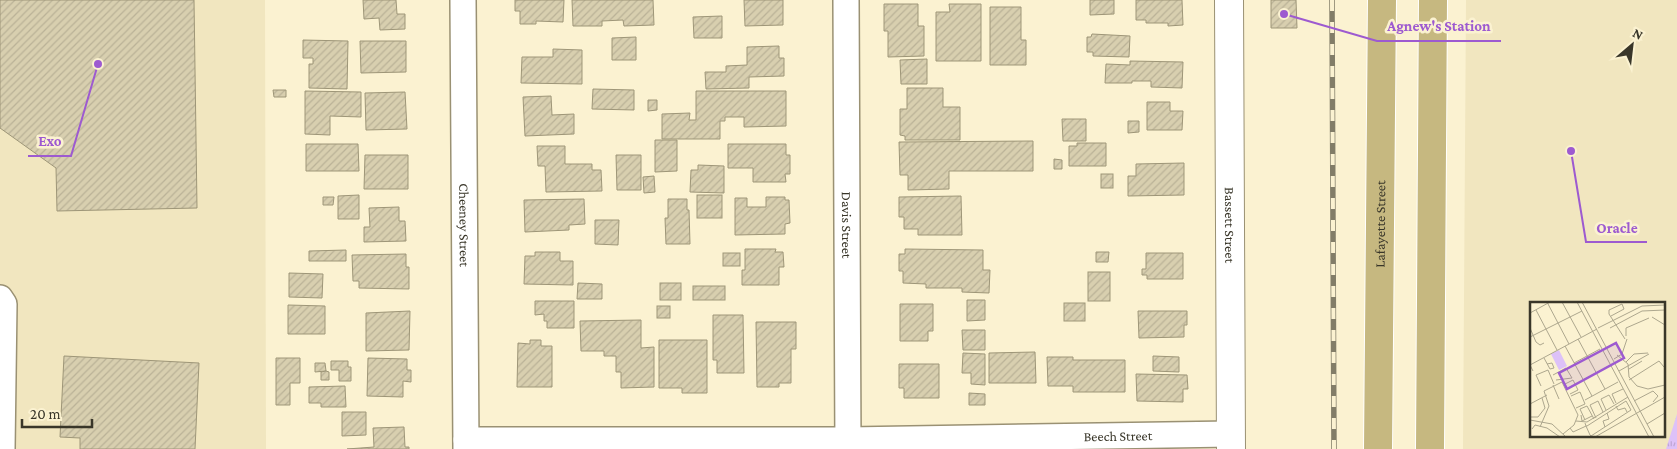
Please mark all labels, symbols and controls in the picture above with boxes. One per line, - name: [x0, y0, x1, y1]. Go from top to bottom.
- callout: Agnew's Station: [1377, 11, 1501, 41]
- text: Agnew's Station: [1386, 18, 1491, 34]
- north arrow: [1607, 20, 1657, 70]
- text: N: [1630, 24, 1646, 43]
- callout: Exo: [28, 126, 71, 156]
- text: Exo: [38, 133, 62, 149]
- street label: Lafayette Street: [1372, 180, 1388, 268]
- street label: Cheeney Street: [456, 183, 473, 267]
- street label: Bassett Street: [1222, 187, 1238, 263]
- street label: Davis Street: [839, 192, 855, 259]
- callout: Oracle: [1586, 212, 1647, 242]
- text: Oracle: [1596, 220, 1638, 236]
- inset map: [1530, 302, 1664, 436]
- scale bar: [22, 396, 92, 428]
- text: 20 m: [30, 406, 61, 422]
- street label: Beech Street: [1083, 427, 1153, 444]

